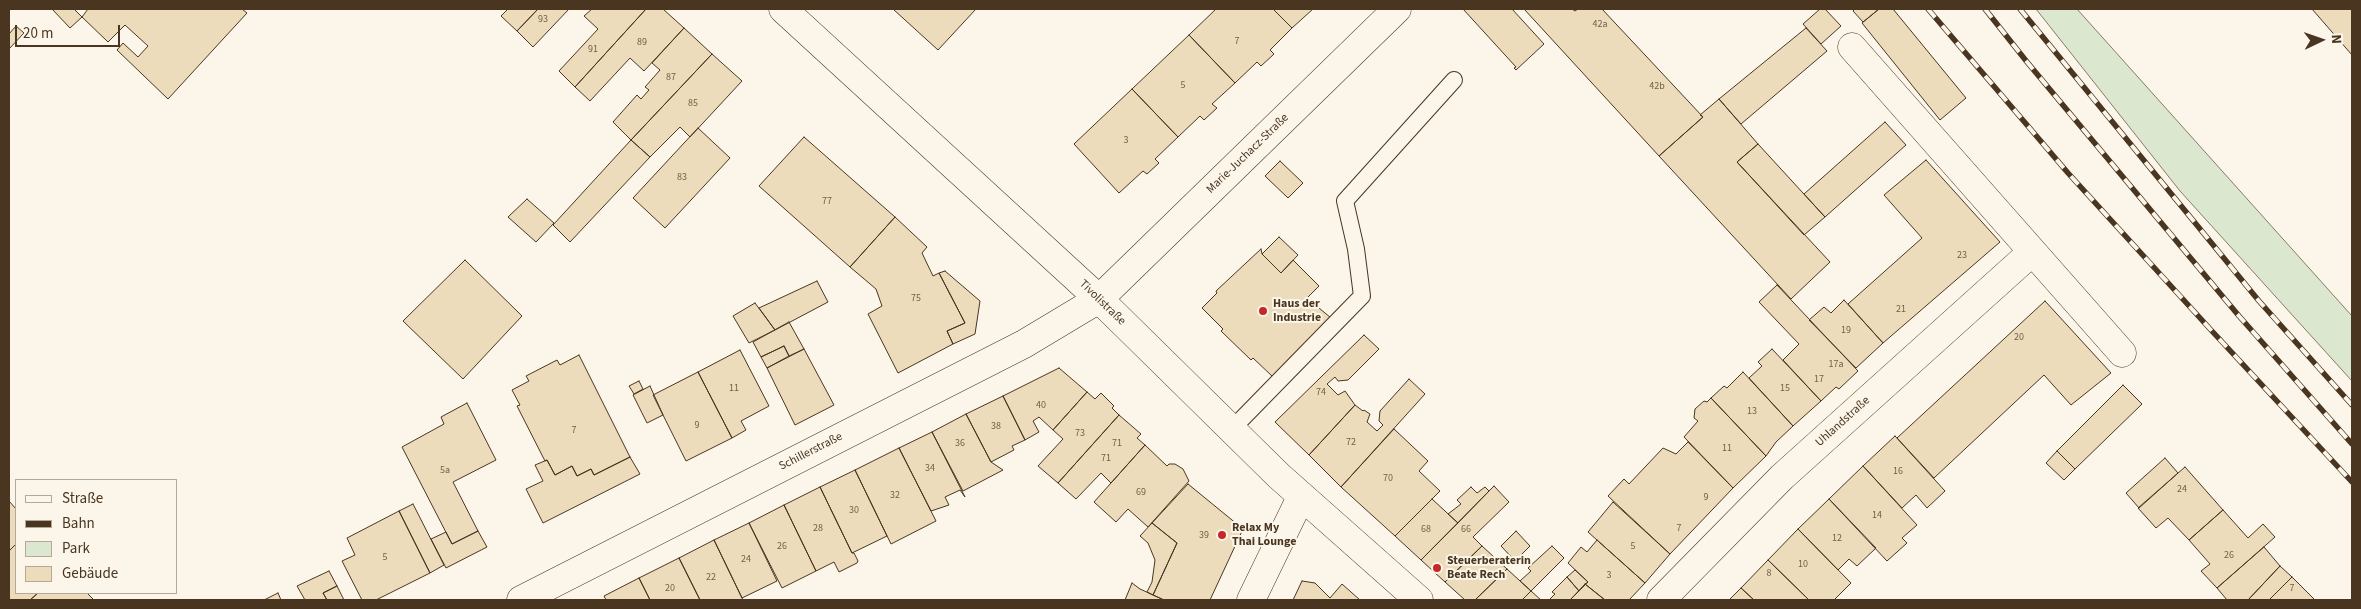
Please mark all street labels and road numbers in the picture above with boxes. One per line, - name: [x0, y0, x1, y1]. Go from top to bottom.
- street label: Marie-Juchacz-Straße: [1204, 111, 1292, 197]
- street label: Tivolistraße: [1076, 277, 1128, 329]
- street label: Uhlandstraße: [1813, 394, 1873, 450]
- street label: Schillerstraße: [777, 430, 845, 474]

